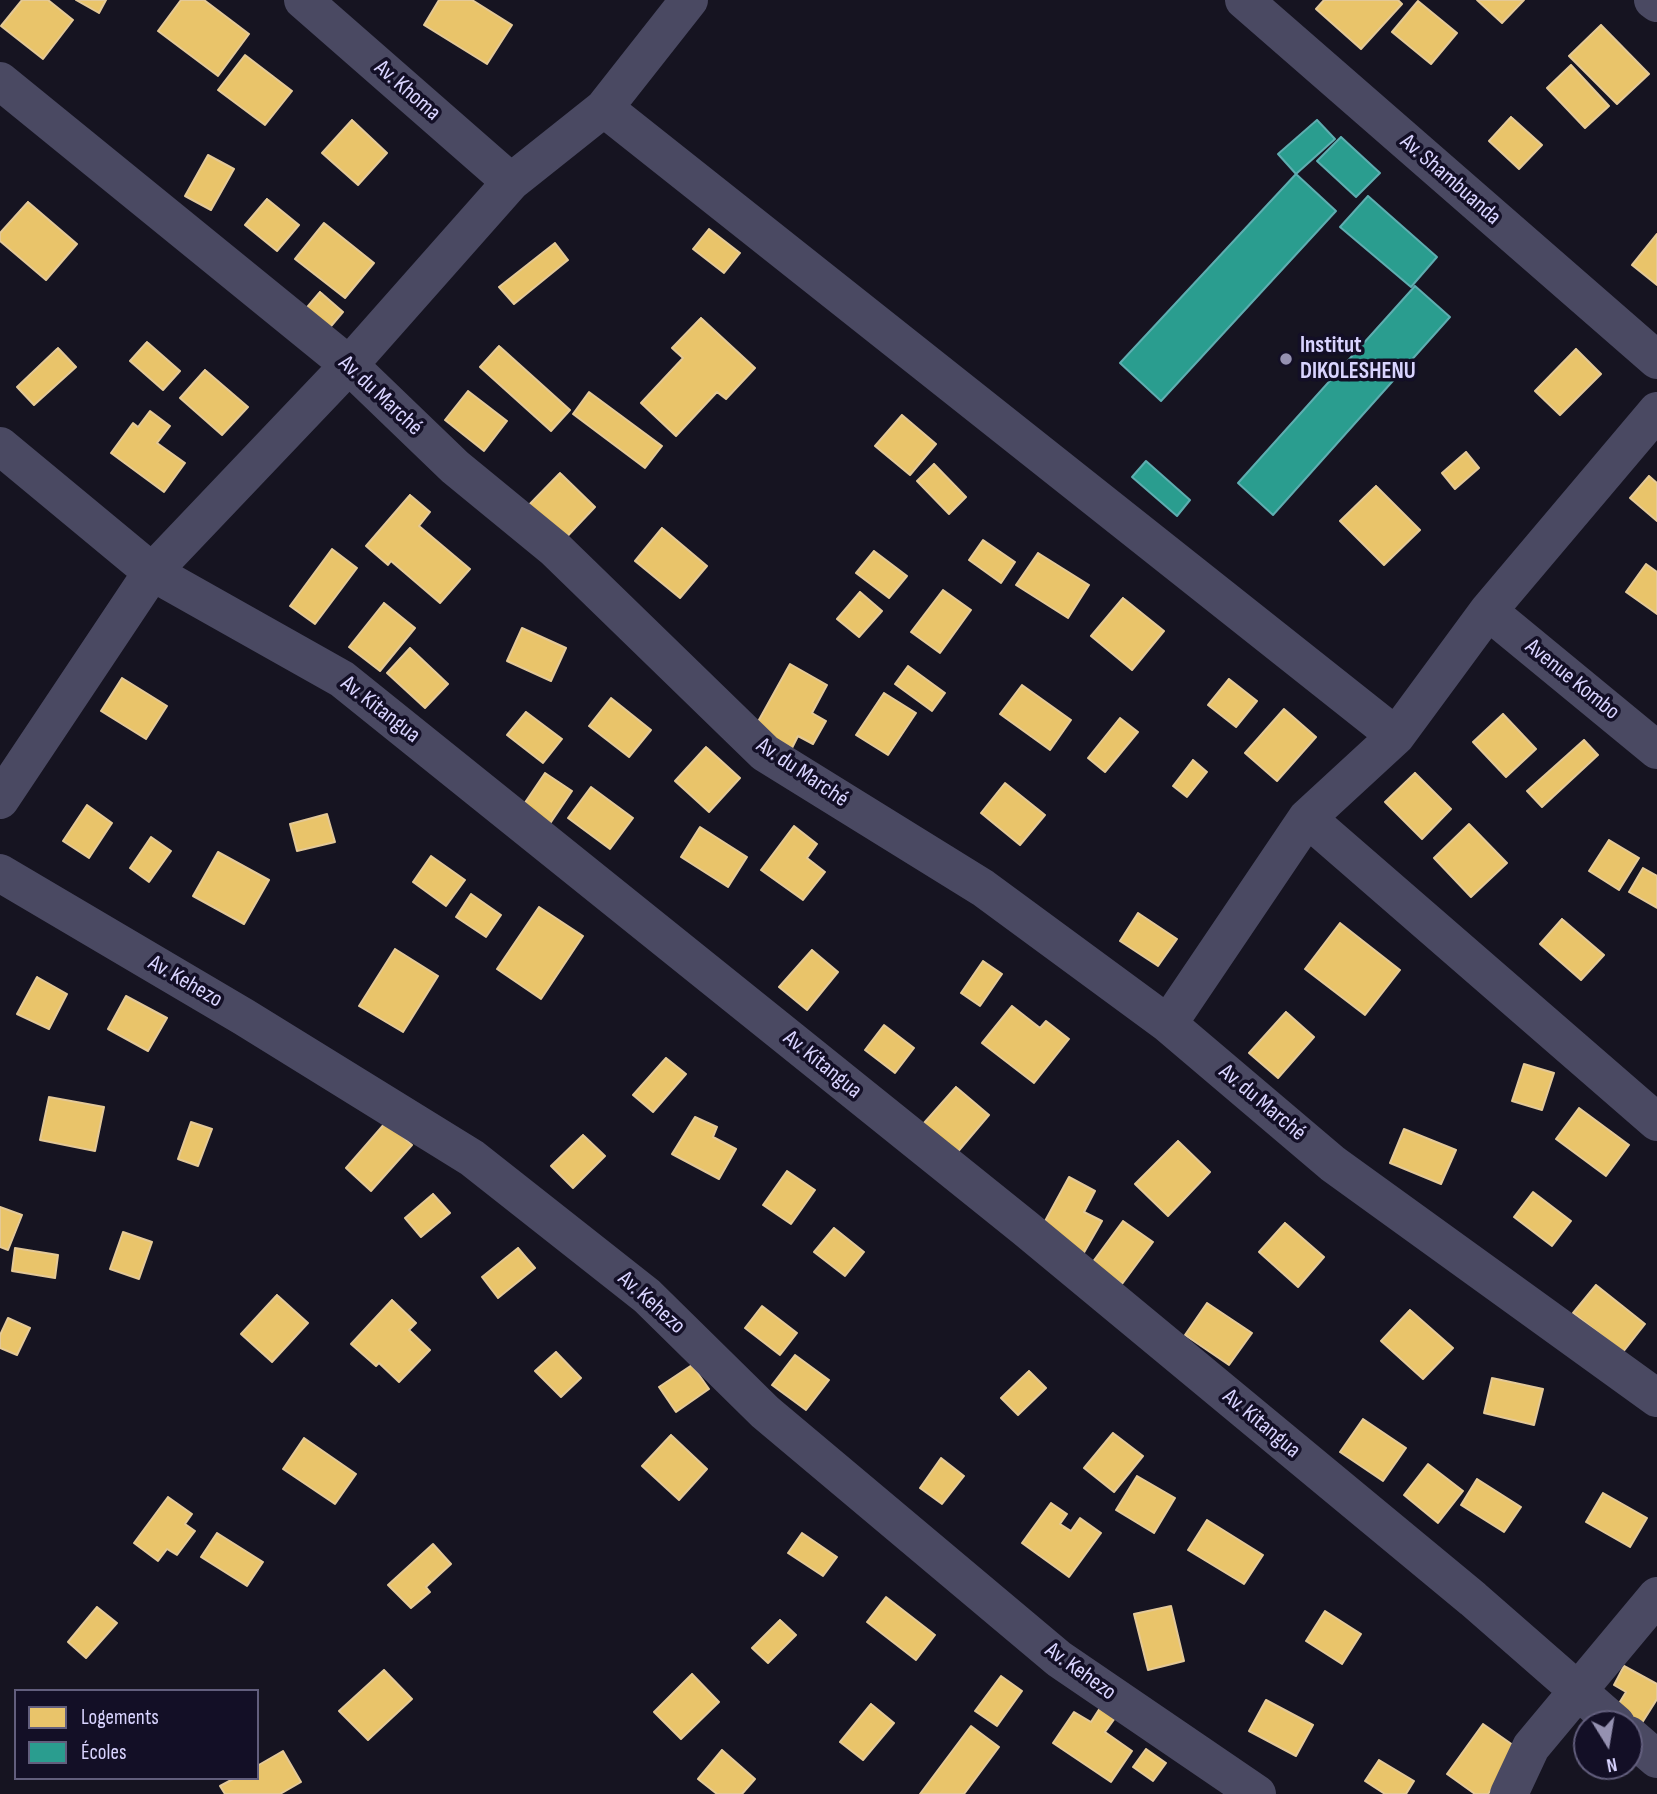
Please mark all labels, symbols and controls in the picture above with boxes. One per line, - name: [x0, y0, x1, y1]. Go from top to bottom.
- street label: Av. Khoma: [368, 55, 446, 127]
- street label: Av. Shambuanda: [1394, 129, 1506, 231]
- place label: Institut DIKOLESHENU: [1300, 332, 1416, 386]
- street label: Av. du Marché: [332, 350, 428, 442]
- marker: Institut DIKOLESHENU: [1278, 351, 1294, 367]
- street label: Avenue Kombo: [1519, 634, 1625, 726]
- street label: Av. Kitangua: [335, 670, 425, 750]
- street label: Av. du Marché: [751, 732, 853, 814]
- street label: Av. Kehezo: [143, 950, 227, 1014]
- street label: Av. Kitangua: [777, 1025, 867, 1105]
- street label: Av. du Marché: [1213, 1059, 1311, 1147]
- street label: Av. Kehezo: [612, 1266, 690, 1340]
- street label: Av. Kitangua: [1216, 1384, 1306, 1464]
- street label: Av. Kehezo: [1039, 1637, 1121, 1707]
- legend: [14, 1689, 259, 1780]
- text: Logements: [81, 1705, 159, 1730]
- north arrow: [1573, 1710, 1643, 1780]
- text: Écoles: [81, 1740, 126, 1765]
- text: N: [1605, 1752, 1619, 1776]

